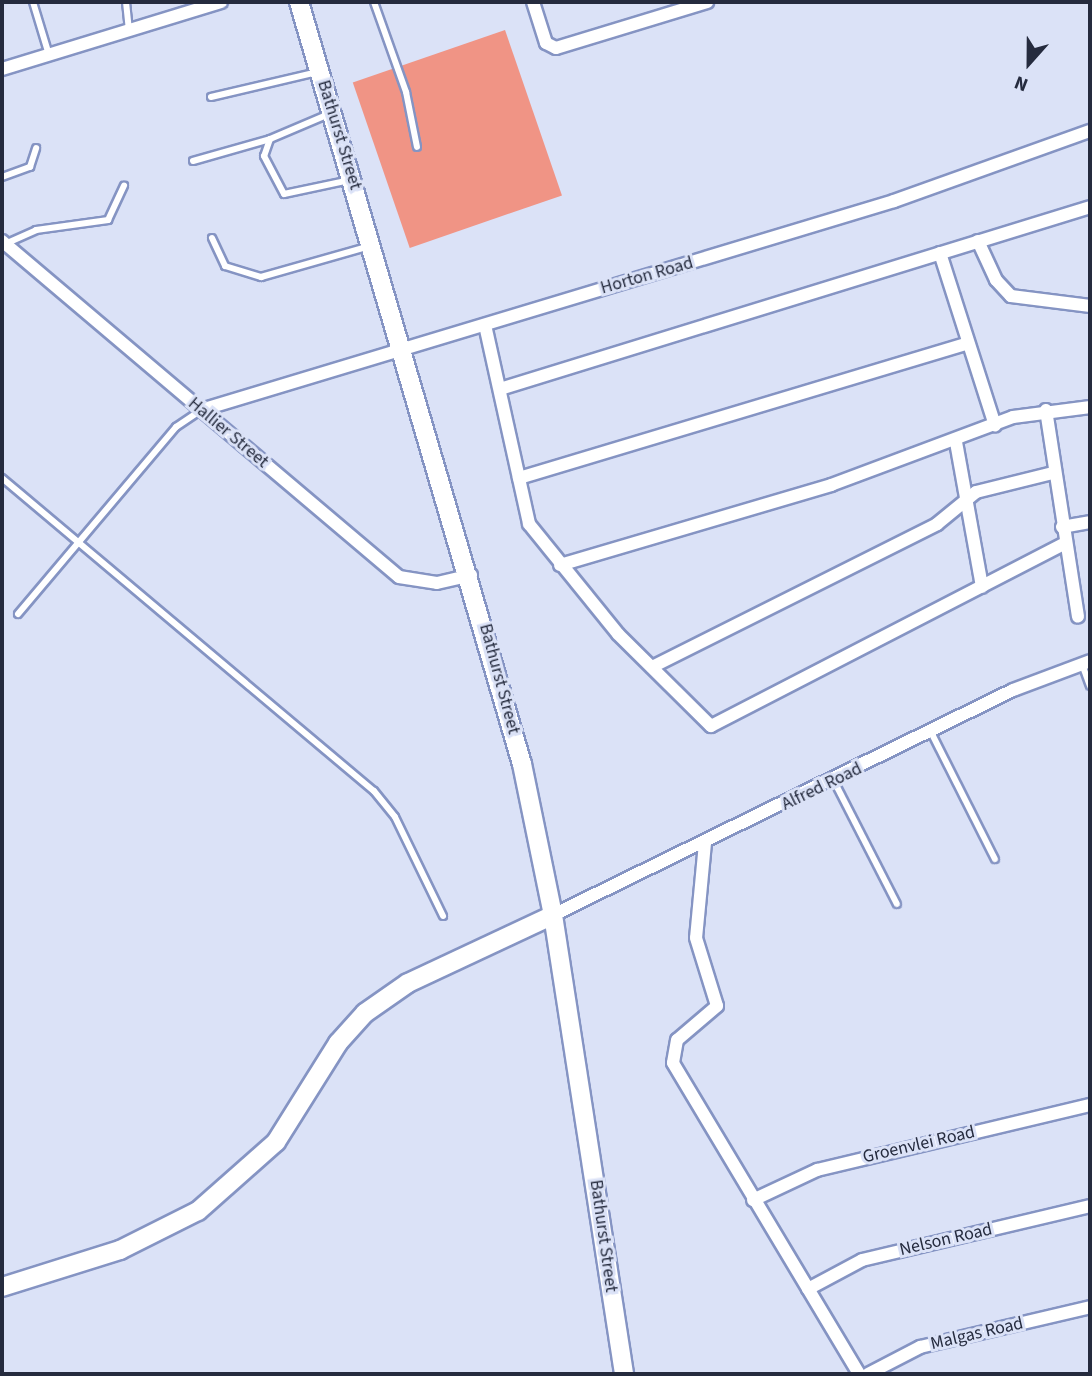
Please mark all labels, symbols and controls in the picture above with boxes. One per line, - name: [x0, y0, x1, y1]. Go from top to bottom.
- north arrow: [994, 28, 1064, 98]
- text: N: [1011, 68, 1032, 98]
- street label: Bathurst Street: [312, 78, 366, 192]
- street label: Horton Road: [598, 252, 696, 300]
- street label: Hallier Street: [183, 393, 273, 473]
- street label: Bathurst Street: [474, 622, 524, 736]
- street label: Alfred Road: [778, 758, 866, 816]
- street label: Groenvlei Road: [861, 1122, 977, 1168]
- street label: Bathurst Street: [584, 1178, 622, 1294]
- street label: Nelson Road: [898, 1219, 994, 1261]
- street label: Malgas Road: [929, 1313, 1025, 1355]

